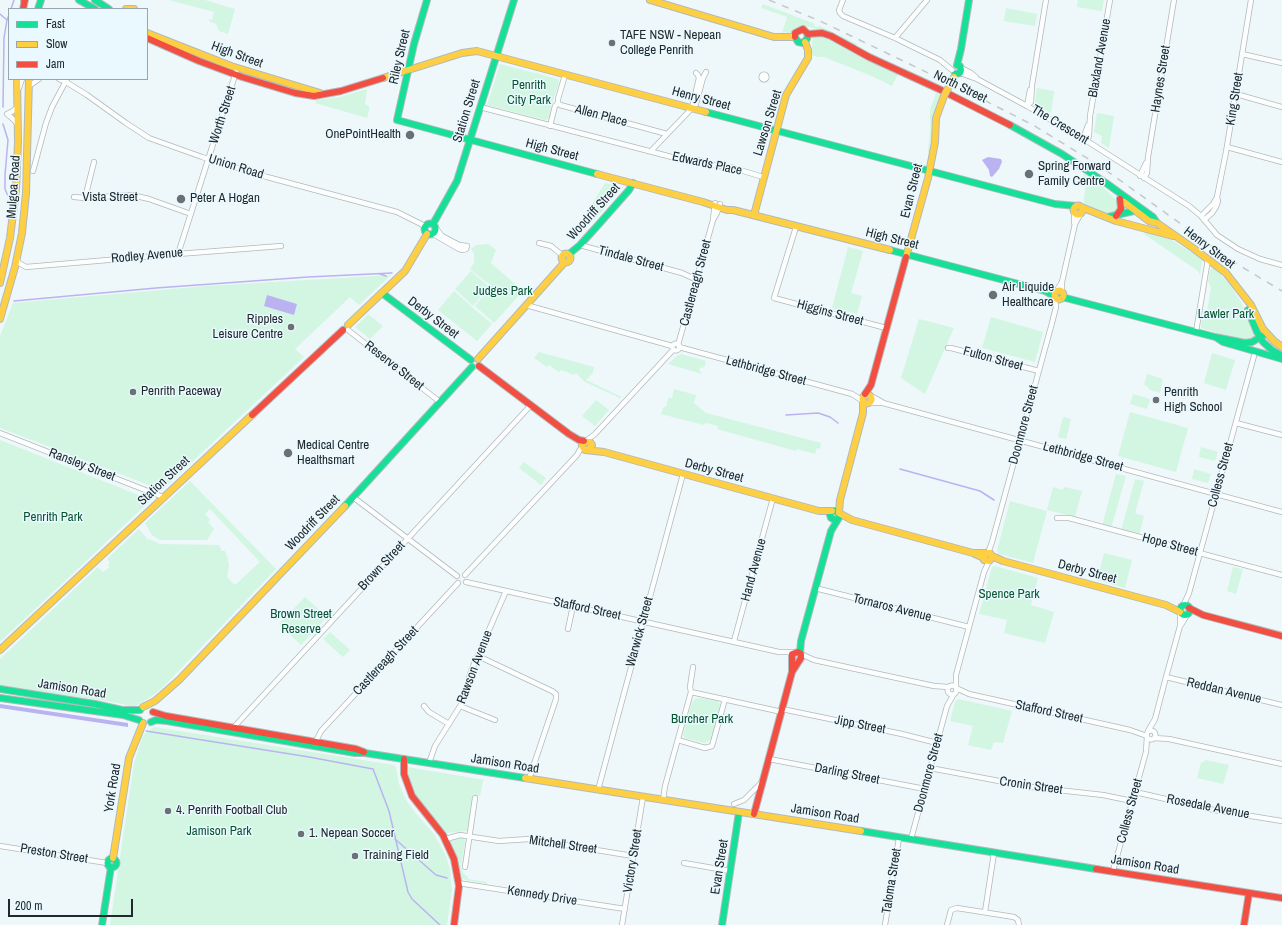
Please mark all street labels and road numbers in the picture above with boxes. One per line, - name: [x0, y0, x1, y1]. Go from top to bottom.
- street label: Blaxland Avenue: [1085, 17, 1115, 99]
- street label: Riley Street: [386, 28, 414, 86]
- street label: High Street: [209, 38, 265, 72]
- street label: Haynes Street: [1148, 44, 1174, 114]
- street label: North Street: [931, 67, 989, 107]
- street label: King Street: [1223, 71, 1247, 127]
- street label: Station Street: [450, 78, 484, 144]
- street label: Worth Street: [206, 84, 240, 146]
- street label: Henry Street: [670, 84, 732, 114]
- street label: Lawson Street: [751, 88, 785, 158]
- street label: Allen Place: [573, 102, 629, 130]
- street label: The Crescent: [1029, 102, 1091, 148]
- street label: High Street: [524, 135, 580, 165]
- street label: Edwards Place: [671, 149, 743, 179]
- street label: Union Road: [207, 151, 265, 183]
- street label: Mulgoa Road: [4, 155, 24, 219]
- street label: Evan Street: [898, 162, 926, 220]
- street label: Woodriff Street: [564, 180, 624, 244]
- street label: Vista Street: [82, 190, 138, 206]
- street label: Henry Street: [1180, 224, 1238, 272]
- street label: High Street: [864, 225, 920, 253]
- street label: Castlereagh Street: [677, 238, 715, 328]
- street label: Tindale Street: [597, 243, 665, 275]
- street label: Rodley Avenue: [110, 245, 184, 267]
- street label: Derby Street: [404, 294, 462, 342]
- street label: Higgins Street: [795, 297, 865, 329]
- street label: Reserve Street: [361, 338, 427, 394]
- street label: Fulton Street: [962, 344, 1024, 374]
- street label: Lethbridge Street: [724, 353, 808, 389]
- street label: Doonmore Street: [1006, 384, 1042, 466]
- street label: Lethbridge Street: [1041, 439, 1125, 475]
- street label: Colless Street: [1205, 441, 1237, 509]
- street label: Ransley Street: [47, 445, 117, 485]
- street label: Station Street: [135, 453, 193, 509]
- street label: Derby Street: [683, 456, 745, 486]
- street label: Woodriff Street: [283, 492, 343, 554]
- street label: Hope Street: [1141, 530, 1199, 560]
- street label: Hand Avenue: [738, 537, 770, 603]
- street label: Brown Street: [355, 538, 409, 594]
- street label: Derby Street: [1056, 557, 1118, 587]
- street label: Tornaros Avenue: [851, 591, 933, 625]
- street label: Stafford Street: [552, 594, 622, 624]
- street label: Warwick Street: [623, 595, 657, 669]
- street label: Castlereagh Street: [350, 623, 422, 699]
- street label: Rawson Avenue: [454, 628, 496, 706]
- street label: Reddan Avenue: [1185, 675, 1263, 707]
- street label: Jamison Road: [37, 676, 107, 702]
- street label: Stafford Street: [1014, 697, 1084, 727]
- street label: Jipp Street: [833, 712, 887, 738]
- street label: Doonmore Street: [911, 732, 947, 814]
- street label: Jamison Road: [470, 751, 540, 777]
- street label: Darling Street: [813, 760, 881, 788]
- street label: York Road: [101, 762, 125, 814]
- street label: Cronin Street: [999, 774, 1063, 798]
- street label: Colless Street: [1114, 777, 1146, 845]
- street label: Rosedale Avenue: [1165, 791, 1251, 823]
- street label: Jamison Road: [790, 801, 860, 827]
- street label: Victory Street: [620, 828, 646, 894]
- street label: Mitchell Street: [528, 833, 598, 857]
- street label: Evan Street: [708, 838, 732, 896]
- street label: Preston Street: [19, 841, 89, 867]
- street label: Taloma Street: [879, 847, 905, 915]
- street label: Jamison Road: [1110, 852, 1180, 878]
- street label: Kennedy Drive: [506, 883, 578, 909]

